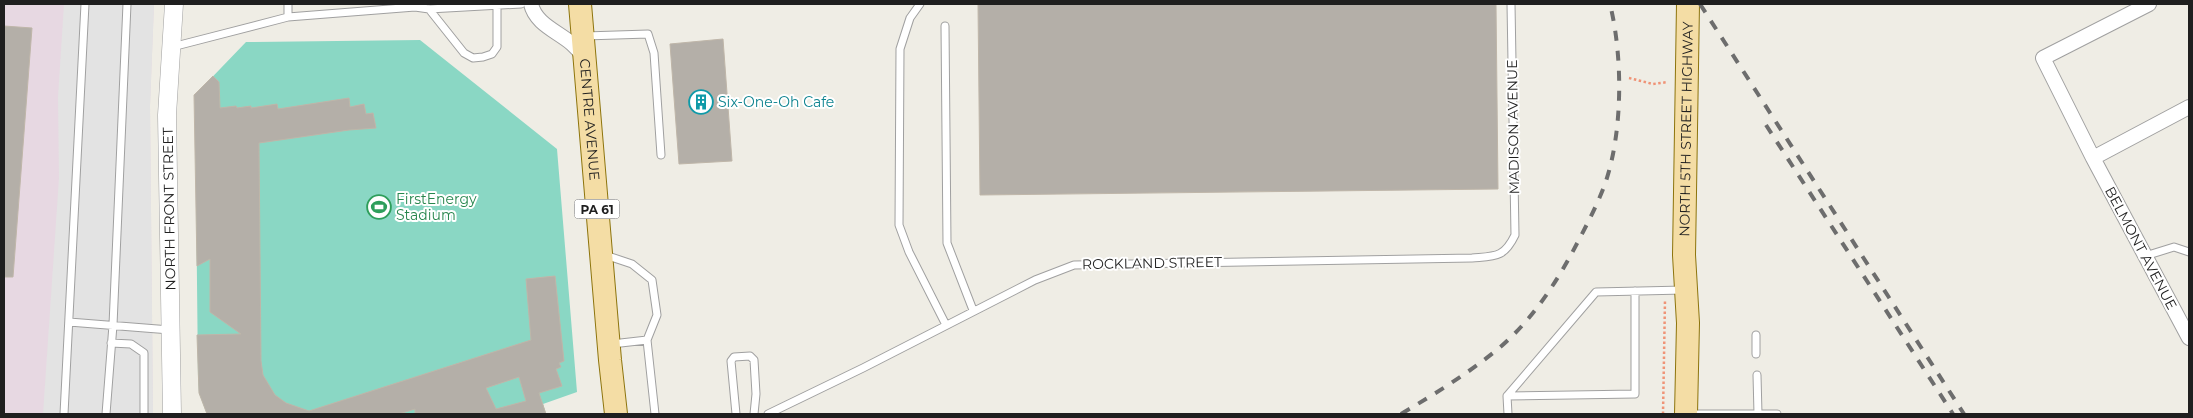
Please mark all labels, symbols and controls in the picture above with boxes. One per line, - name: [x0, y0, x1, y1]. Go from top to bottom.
- street label: NORTH 5TH STREET HIGHWAY: [1675, 21, 1697, 237]
- street label: CENTRE AVENUE: [576, 58, 604, 181]
- street label: MADISON AVENUE: [1503, 59, 1523, 195]
- building icon: Six-One-Oh Cafe: [688, 89, 714, 115]
- place label: Six-One-Oh Cafe: [718, 93, 834, 111]
- street label: NORTH FRONT STREET: [159, 127, 179, 291]
- street label: BELMONT AVENUE: [2101, 183, 2181, 313]
- place label: FirstEnergy Stadium: [396, 190, 477, 224]
- sports icon: FirstEnergy Stadium: [366, 194, 392, 220]
- road number: PA 61: [574, 200, 620, 218]
- street label: ROCKLAND STREET: [1082, 253, 1222, 273]

